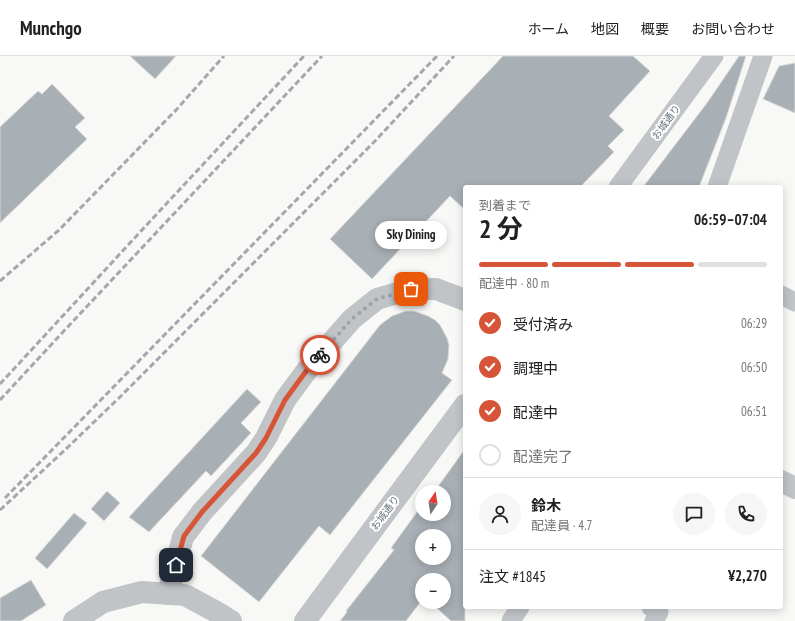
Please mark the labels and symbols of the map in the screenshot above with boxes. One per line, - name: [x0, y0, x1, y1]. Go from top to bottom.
- street label: お城通り: [649, 102, 683, 142]
- callout: Sky Dining: [375, 221, 447, 249]
- pin: [394, 272, 428, 306]
- courier: [300, 335, 340, 375]
- north arrow: [415, 485, 451, 521]
- street label: お城通り: [368, 493, 402, 533]
- pin: [159, 548, 193, 582]

